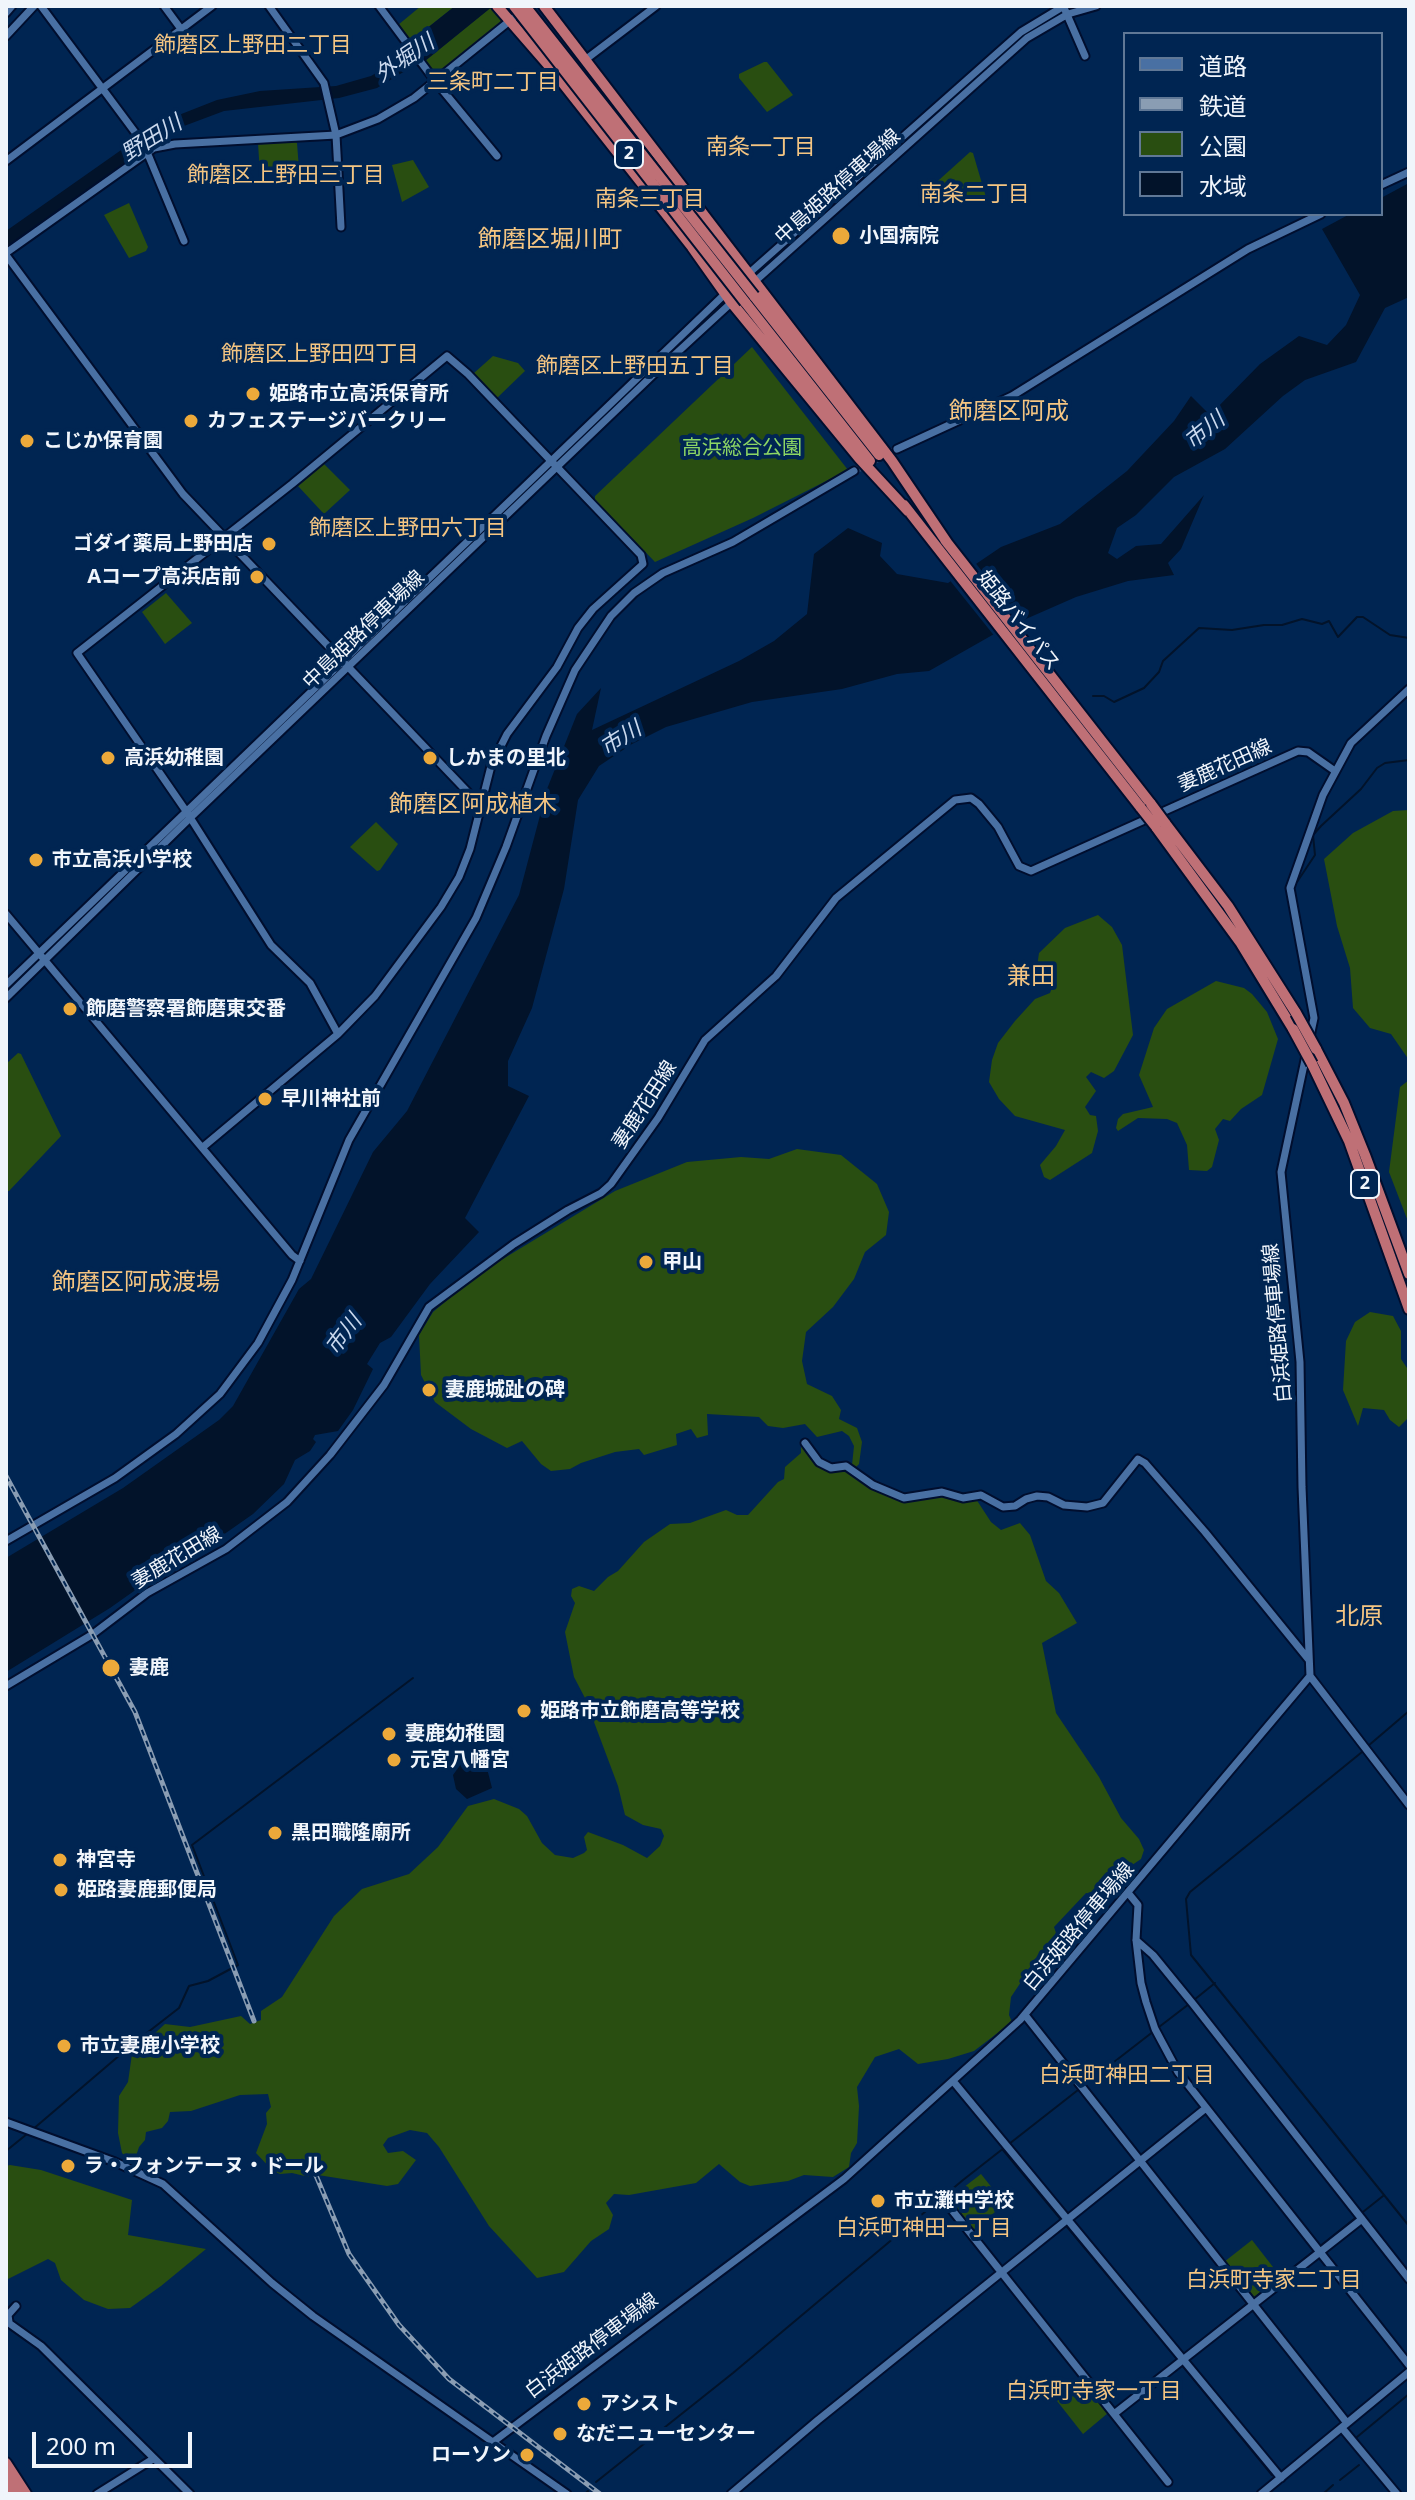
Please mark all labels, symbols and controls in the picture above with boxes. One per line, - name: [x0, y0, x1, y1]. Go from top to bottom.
- water label: 外堀川: [370, 30, 440, 88]
- legend: [1123, 32, 1383, 216]
- district label: 飾磨区上野田二丁目: [154, 33, 352, 59]
- text: 道路: [1199, 49, 1247, 82]
- district label: 三条町二丁目: [427, 70, 559, 96]
- text: 鉄道: [1199, 89, 1247, 122]
- water label: 野田川: [117, 110, 187, 168]
- street label: 中島姫路停車場線: [771, 125, 905, 249]
- text: 公園: [1199, 129, 1247, 162]
- district label: 南条一丁目: [706, 135, 816, 161]
- road number: 2: [615, 140, 643, 168]
- district label: 飾磨区上野田三丁目: [187, 163, 385, 189]
- text: 水域: [1199, 169, 1247, 202]
- district label: 南条二丁目: [920, 182, 1030, 208]
- district label: 南条三丁目: [595, 187, 705, 213]
- place label: 小国病院: [859, 224, 939, 248]
- marker: 小国病院: [830, 225, 852, 247]
- district label: 飾磨区堀川町: [478, 226, 622, 254]
- district label: 飾磨区上野田四丁目: [221, 342, 419, 368]
- district label: 飾磨区上野田五丁目: [536, 354, 734, 380]
- place label: 姫路市立高浜保育所: [269, 382, 449, 406]
- marker: 姫路市立高浜保育所: [244, 385, 262, 403]
- district label: 飾磨区阿成: [949, 398, 1069, 426]
- water label: 市川: [1180, 407, 1230, 455]
- place label: カフェステージバークリー: [207, 409, 447, 433]
- marker: カフェステージバークリー: [182, 412, 200, 430]
- place label: こじか保育園: [43, 429, 163, 453]
- marker: こじか保育園: [18, 432, 36, 450]
- park label: 高浜総合公園: [682, 436, 802, 460]
- district label: 飾磨区上野田六丁目: [309, 516, 507, 542]
- place label: ゴダイ薬局上野田店: [73, 532, 253, 556]
- marker: ゴダイ薬局上野田店: [260, 535, 278, 553]
- place label: Aコープ高浜店前: [87, 565, 241, 589]
- street label: 中島姫路停車場線: [298, 566, 430, 694]
- street label: 姫路バイパス: [972, 566, 1064, 676]
- marker: Aコープ高浜店前: [248, 568, 266, 586]
- water label: 市川: [595, 716, 647, 762]
- street label: 妻鹿花田線: [1174, 735, 1276, 797]
- place label: 高浜幼稚園: [124, 746, 224, 770]
- place label: しかまの里北: [446, 746, 566, 770]
- marker: 高浜幼稚園: [99, 749, 117, 767]
- marker: しかまの里北: [421, 749, 439, 767]
- district label: 飾磨区阿成植木: [389, 791, 557, 819]
- place label: 市立高浜小学校: [52, 848, 192, 872]
- marker: 市立高浜小学校: [27, 851, 45, 869]
- district label: 兼田: [1007, 963, 1055, 991]
- place label: 飾磨警察署飾磨東交番: [86, 997, 286, 1021]
- marker: 飾磨警察署飾磨東交番: [61, 1000, 79, 1018]
- street label: 妻鹿花田線: [608, 1057, 682, 1153]
- place label: 早川神社前: [281, 1087, 381, 1111]
- marker: 早川神社前: [256, 1090, 274, 1108]
- road number: 2: [1351, 1170, 1379, 1198]
- street label: 白浜姫路停車場線: [1259, 1242, 1297, 1404]
- place label: 甲山: [662, 1250, 702, 1274]
- marker: 甲山: [637, 1253, 655, 1271]
- district label: 飾磨区阿成渡場: [52, 1269, 220, 1297]
- water label: 市川: [320, 1309, 368, 1361]
- place label: 妻鹿城趾の碑: [445, 1378, 565, 1402]
- marker: 妻鹿城趾の碑: [420, 1381, 438, 1399]
- street label: 妻鹿花田線: [128, 1522, 226, 1594]
- district label: 北原: [1335, 1603, 1383, 1631]
- place label: 妻鹿: [129, 1656, 169, 1680]
- marker: 妻鹿: [100, 1657, 122, 1679]
- place label: 姫路市立飾磨高等学校: [540, 1699, 740, 1723]
- marker: 姫路市立飾磨高等学校: [515, 1702, 533, 1720]
- place label: 妻鹿幼稚園: [405, 1722, 505, 1746]
- marker: 妻鹿幼稚園: [380, 1725, 398, 1743]
- place label: 元宮八幡宮: [410, 1748, 510, 1772]
- marker: 元宮八幡宮: [385, 1751, 403, 1769]
- place label: 黒田職隆廟所: [291, 1821, 411, 1845]
- marker: 黒田職隆廟所: [266, 1824, 284, 1842]
- place label: 神宮寺: [76, 1848, 136, 1872]
- marker: 神宮寺: [51, 1851, 69, 1869]
- street label: 白浜姫路停車場線: [1018, 1858, 1140, 1996]
- place label: 姫路妻鹿郵便局: [77, 1878, 217, 1902]
- marker: 姫路妻鹿郵便局: [52, 1881, 70, 1899]
- place label: 市立妻鹿小学校: [80, 2034, 220, 2058]
- marker: 市立妻鹿小学校: [55, 2037, 73, 2055]
- district label: 白浜町神田二丁目: [1039, 2063, 1215, 2089]
- place label: ラ・フォンテーヌ・ドール: [84, 2154, 324, 2178]
- marker: ラ・フォンテーヌ・ドール: [59, 2157, 77, 2175]
- place label: 市立灘中学校: [894, 2189, 1014, 2213]
- marker: 市立灘中学校: [869, 2192, 887, 2210]
- district label: 白浜町神田一丁目: [836, 2216, 1012, 2242]
- district label: 白浜町寺家二丁目: [1186, 2268, 1362, 2294]
- street label: 白浜姫路停車場線: [521, 2288, 663, 2404]
- district label: 白浜町寺家一丁目: [1006, 2379, 1182, 2405]
- place label: アシスト: [600, 2392, 680, 2416]
- marker: アシスト: [575, 2395, 593, 2413]
- scale bar: [36, 2416, 196, 2466]
- place label: なだニューセンター: [576, 2422, 756, 2446]
- marker: なだニューセンター: [551, 2425, 569, 2443]
- text: 200 m: [46, 2429, 116, 2462]
- place label: ローソン: [431, 2443, 511, 2467]
- marker: ローソン: [518, 2446, 536, 2464]

